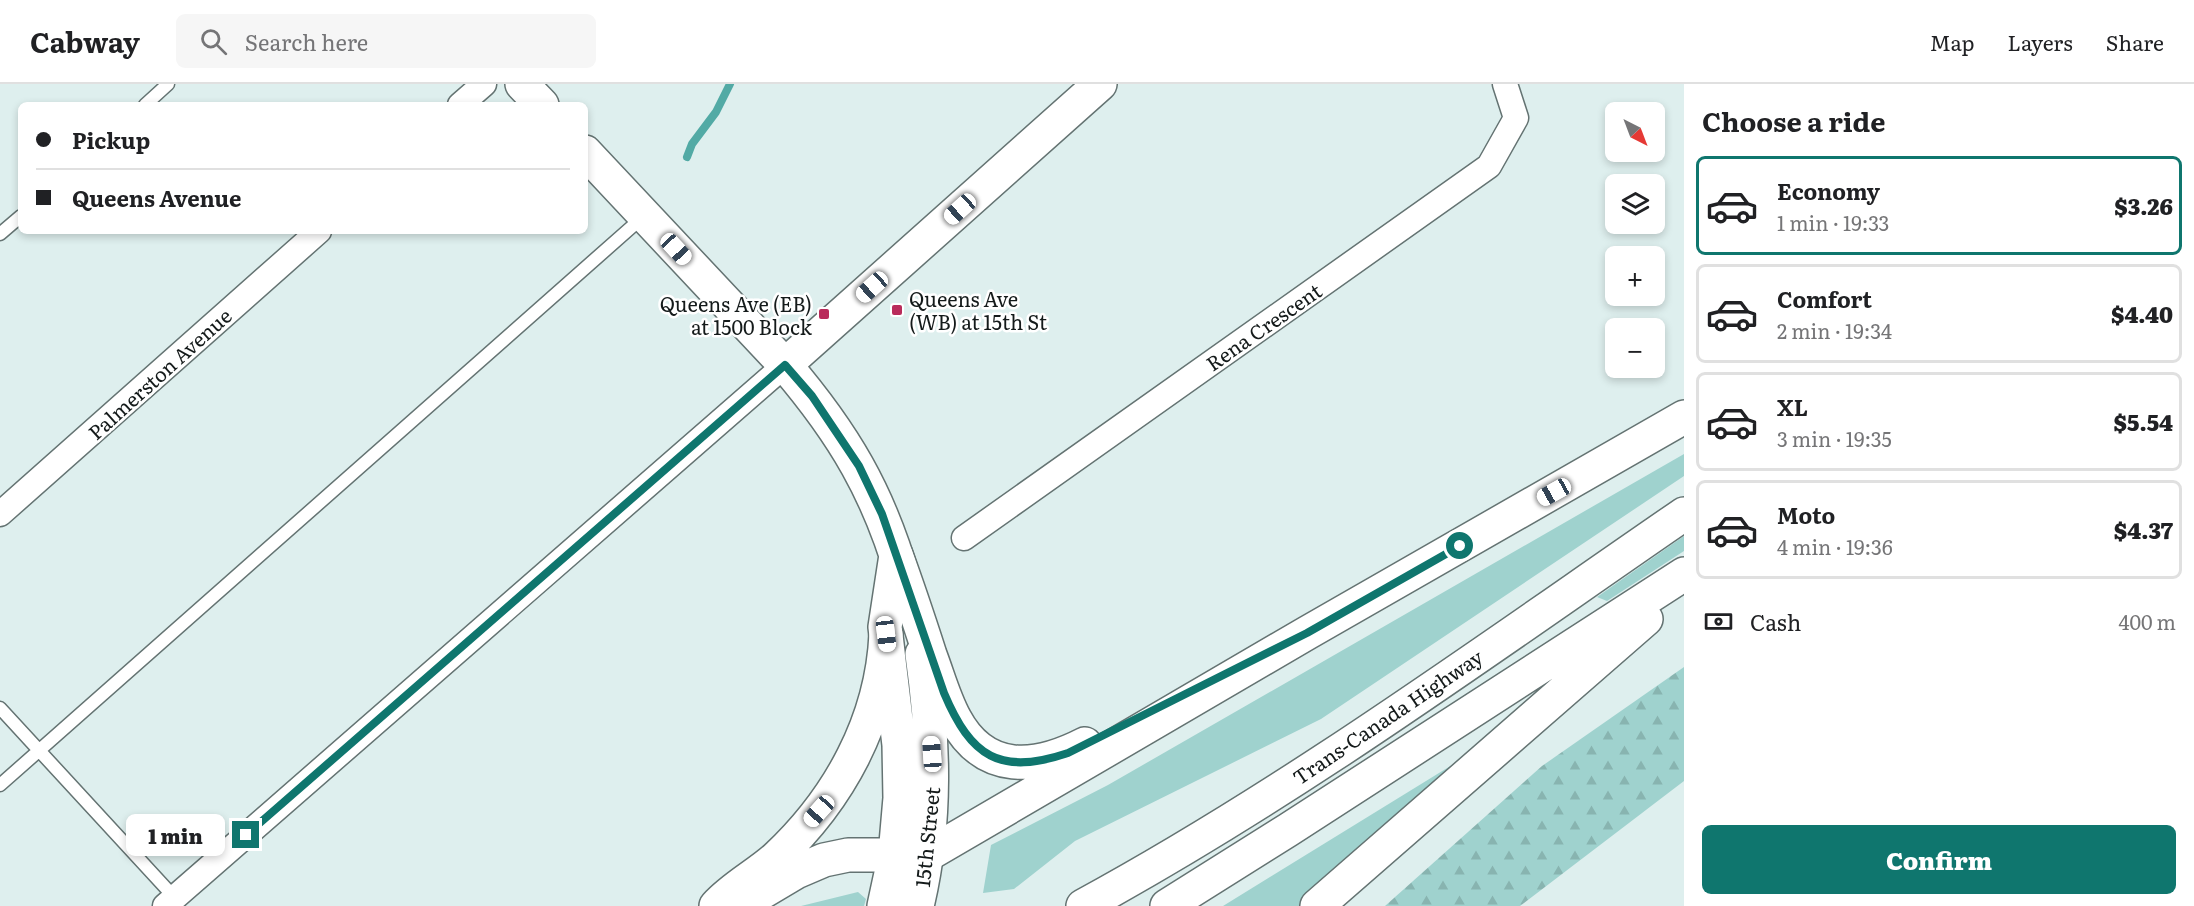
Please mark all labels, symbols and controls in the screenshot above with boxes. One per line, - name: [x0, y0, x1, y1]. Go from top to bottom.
- search box: [176, 14, 596, 68]
- text: Cabway: [30, 20, 140, 62]
- icon: search: [197, 25, 230, 58]
- text: Search here: [245, 25, 368, 58]
- text: Map: [1930, 26, 1975, 57]
- text: Layers: [2008, 26, 2073, 57]
- text: Share: [2106, 26, 2164, 57]
- text: Choose a ride: [1702, 100, 1885, 140]
- north arrow: [1605, 102, 1665, 162]
- map controls: [1605, 102, 1665, 378]
- text: Pickup: [72, 123, 150, 156]
- button: layers: [1605, 174, 1665, 234]
- text: Economy: [1777, 174, 1880, 207]
- icon: car: [1705, 179, 1759, 233]
- text: Queens Avenue: [72, 181, 241, 214]
- text: $3.26: [2114, 189, 2173, 222]
- car: [941, 190, 979, 228]
- text: 1 min · 19:33: [1777, 207, 1889, 237]
- car: [657, 230, 695, 268]
- button: +: [1605, 246, 1665, 306]
- car: [853, 268, 891, 306]
- street label: Rena Crescent: [1199, 275, 1327, 377]
- text: Comfort: [1777, 282, 1872, 315]
- place label: Queens Ave (WB) at 15th St: [909, 283, 1047, 336]
- icon: car: [1705, 287, 1759, 341]
- place label: Queens Ave (EB) at 1500 Block: [660, 288, 813, 341]
- text: $4.40: [2111, 297, 2173, 330]
- street label: Palmerston Avenue: [81, 300, 237, 446]
- marker: Queens Ave (WB) at 15th St: [890, 303, 904, 317]
- marker: Queens Ave (EB) at 1500 Block: [817, 307, 831, 321]
- text: 2 min · 19:34: [1777, 315, 1892, 345]
- button: −: [1605, 318, 1665, 378]
- text: XL: [1777, 390, 1808, 423]
- icon: car: [1705, 395, 1759, 449]
- text: $5.54: [2113, 405, 2173, 438]
- text: 3 min · 19:35: [1777, 423, 1892, 453]
- car: [1534, 475, 1574, 509]
- text: Moto: [1777, 498, 1835, 531]
- icon: car: [1705, 503, 1759, 557]
- text: $4.37: [2114, 513, 2173, 546]
- text: 4 min · 19:36: [1777, 531, 1893, 561]
- route start: [1446, 532, 1473, 559]
- icon: cash: [1702, 605, 1735, 638]
- text: Cash: [1750, 605, 1801, 638]
- text: 400 m: [2118, 606, 2176, 636]
- car: [875, 615, 897, 653]
- street label: Trans-Canada Highway: [1286, 641, 1489, 791]
- car: [922, 735, 942, 773]
- street label: 15th Street: [906, 785, 946, 889]
- car: [800, 792, 838, 830]
- callout: 1 min: [126, 814, 225, 856]
- text: 1 min: [148, 820, 203, 850]
- route end: [232, 821, 259, 848]
- button: Confirm: [1702, 825, 2176, 894]

